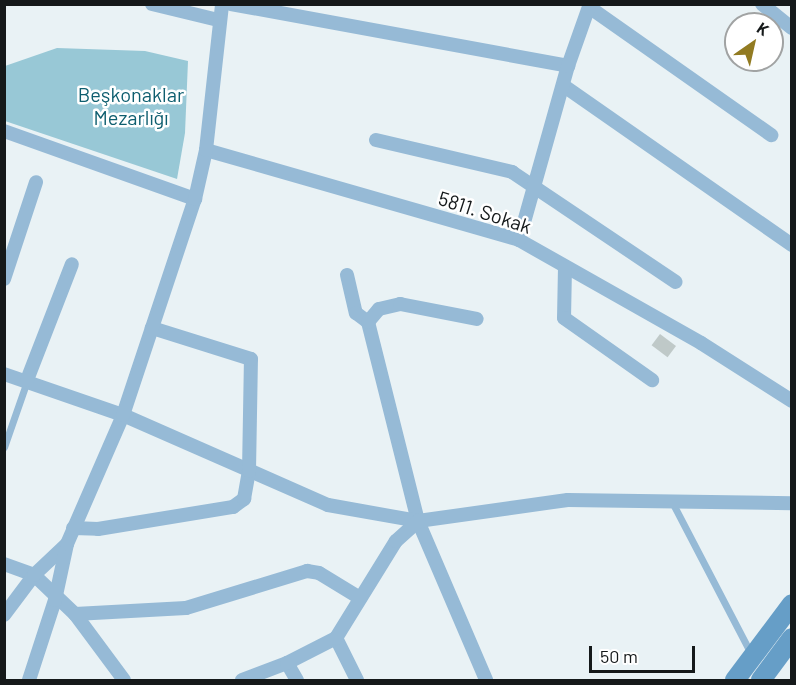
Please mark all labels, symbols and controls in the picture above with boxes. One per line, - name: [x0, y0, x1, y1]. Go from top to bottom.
- north arrow: [724, 12, 784, 72]
- text: K: [754, 18, 773, 39]
- park label: Beşkonaklar Mezarlığı: [78, 82, 184, 129]
- street label: 5811. Sokak: [435, 186, 535, 238]
- scale bar: [592, 634, 698, 672]
- text: 50 m: [600, 645, 638, 667]

